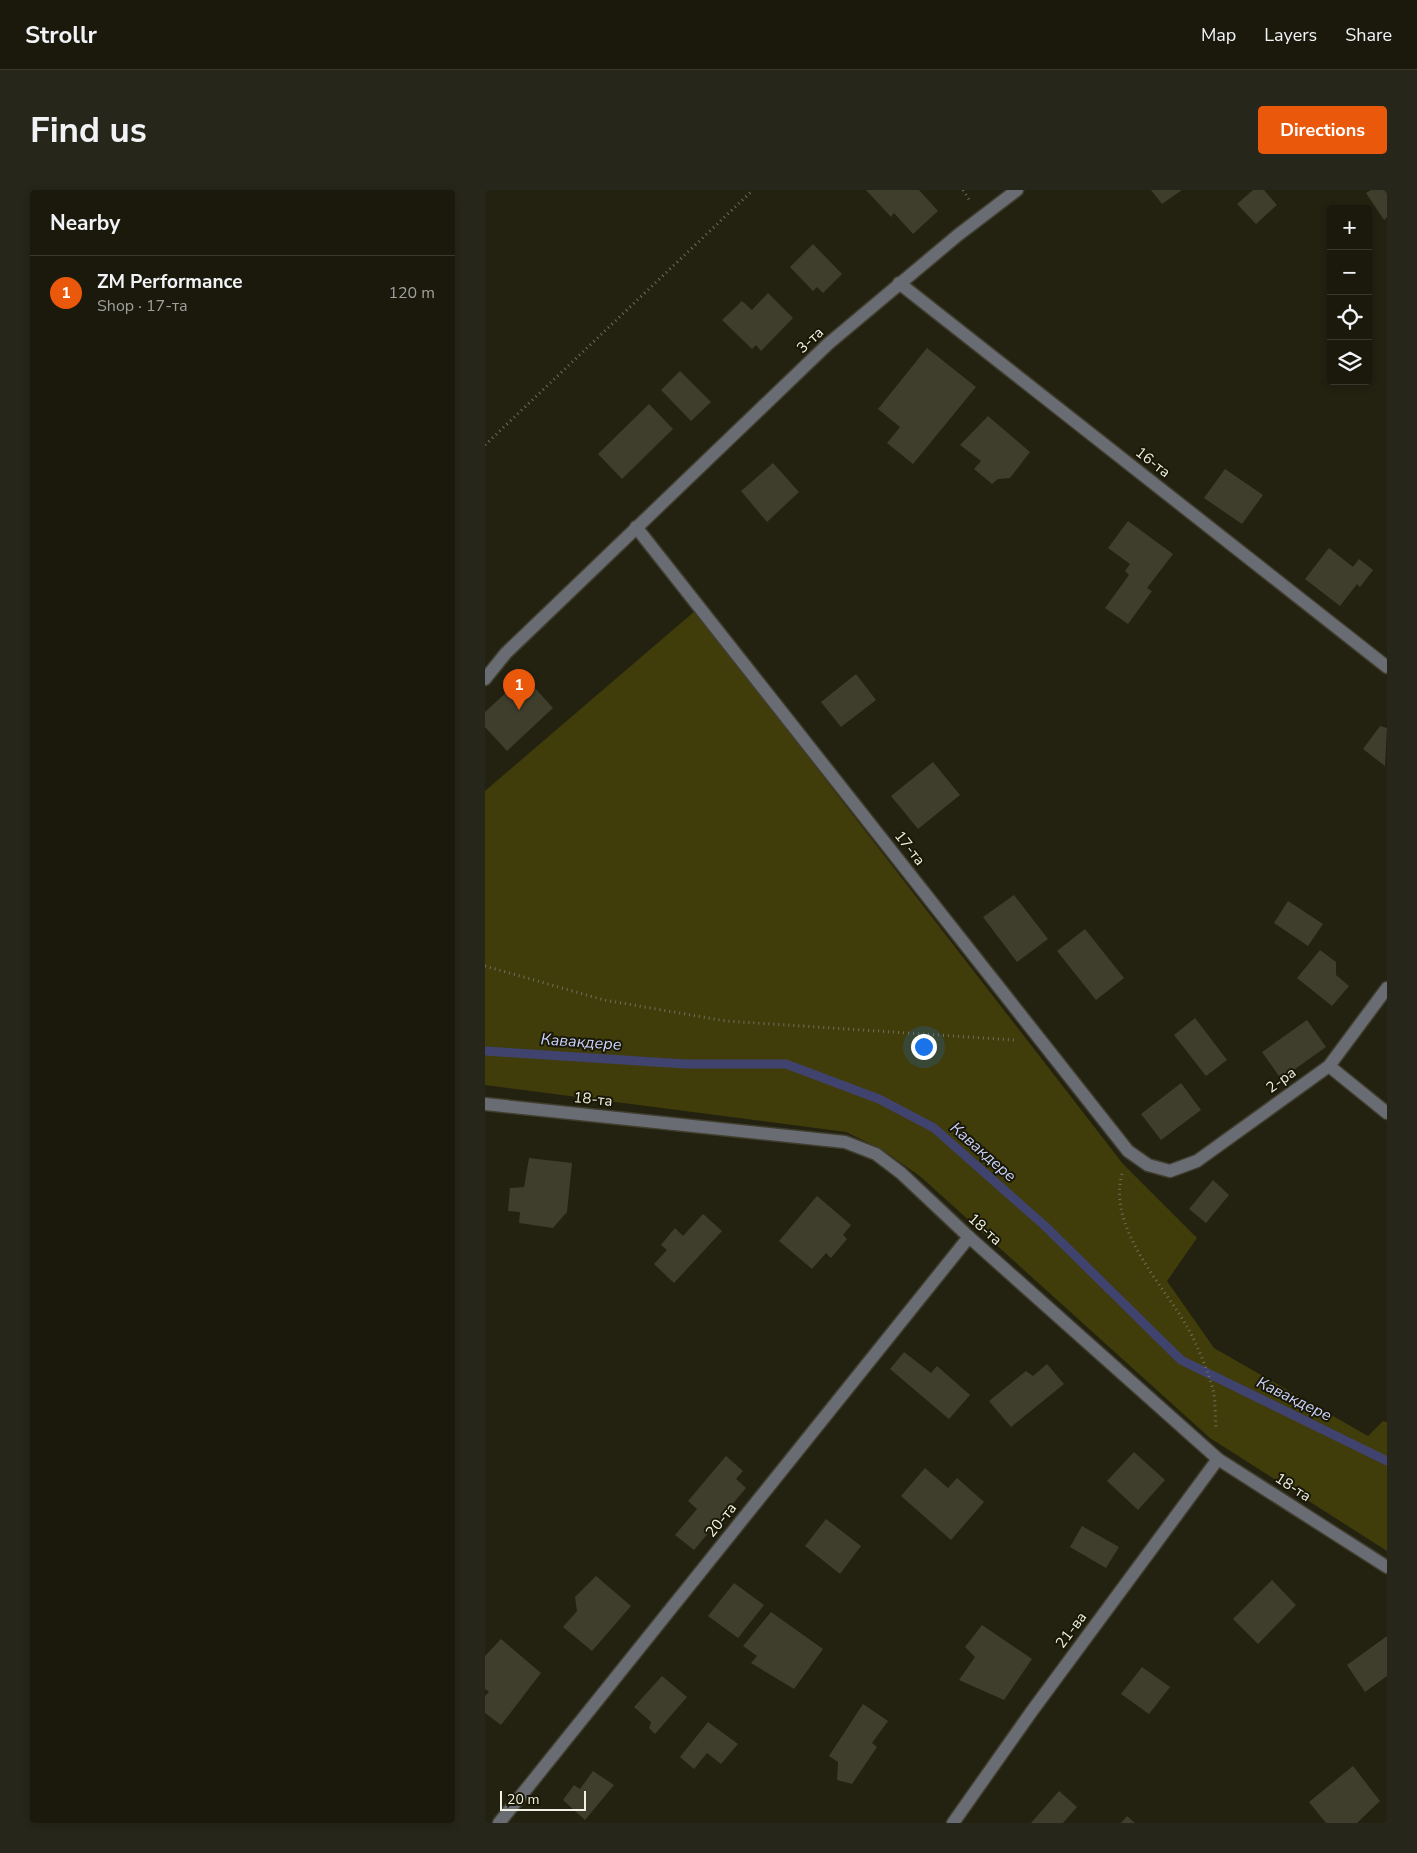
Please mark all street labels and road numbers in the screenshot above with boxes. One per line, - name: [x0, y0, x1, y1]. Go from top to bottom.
- street label: 3-та: [792, 322, 828, 358]
- street label: 16-та: [1131, 442, 1175, 482]
- street label: 17-та: [890, 826, 930, 870]
- street label: 2-ра: [1262, 1062, 1300, 1098]
- street label: 18-та: [573, 1087, 613, 1111]
- street label: 18-та: [964, 1208, 1006, 1250]
- street label: 18-та: [1271, 1468, 1315, 1506]
- street label: 20-та: [701, 1499, 741, 1541]
- street label: 21-ва: [1051, 1608, 1091, 1652]

